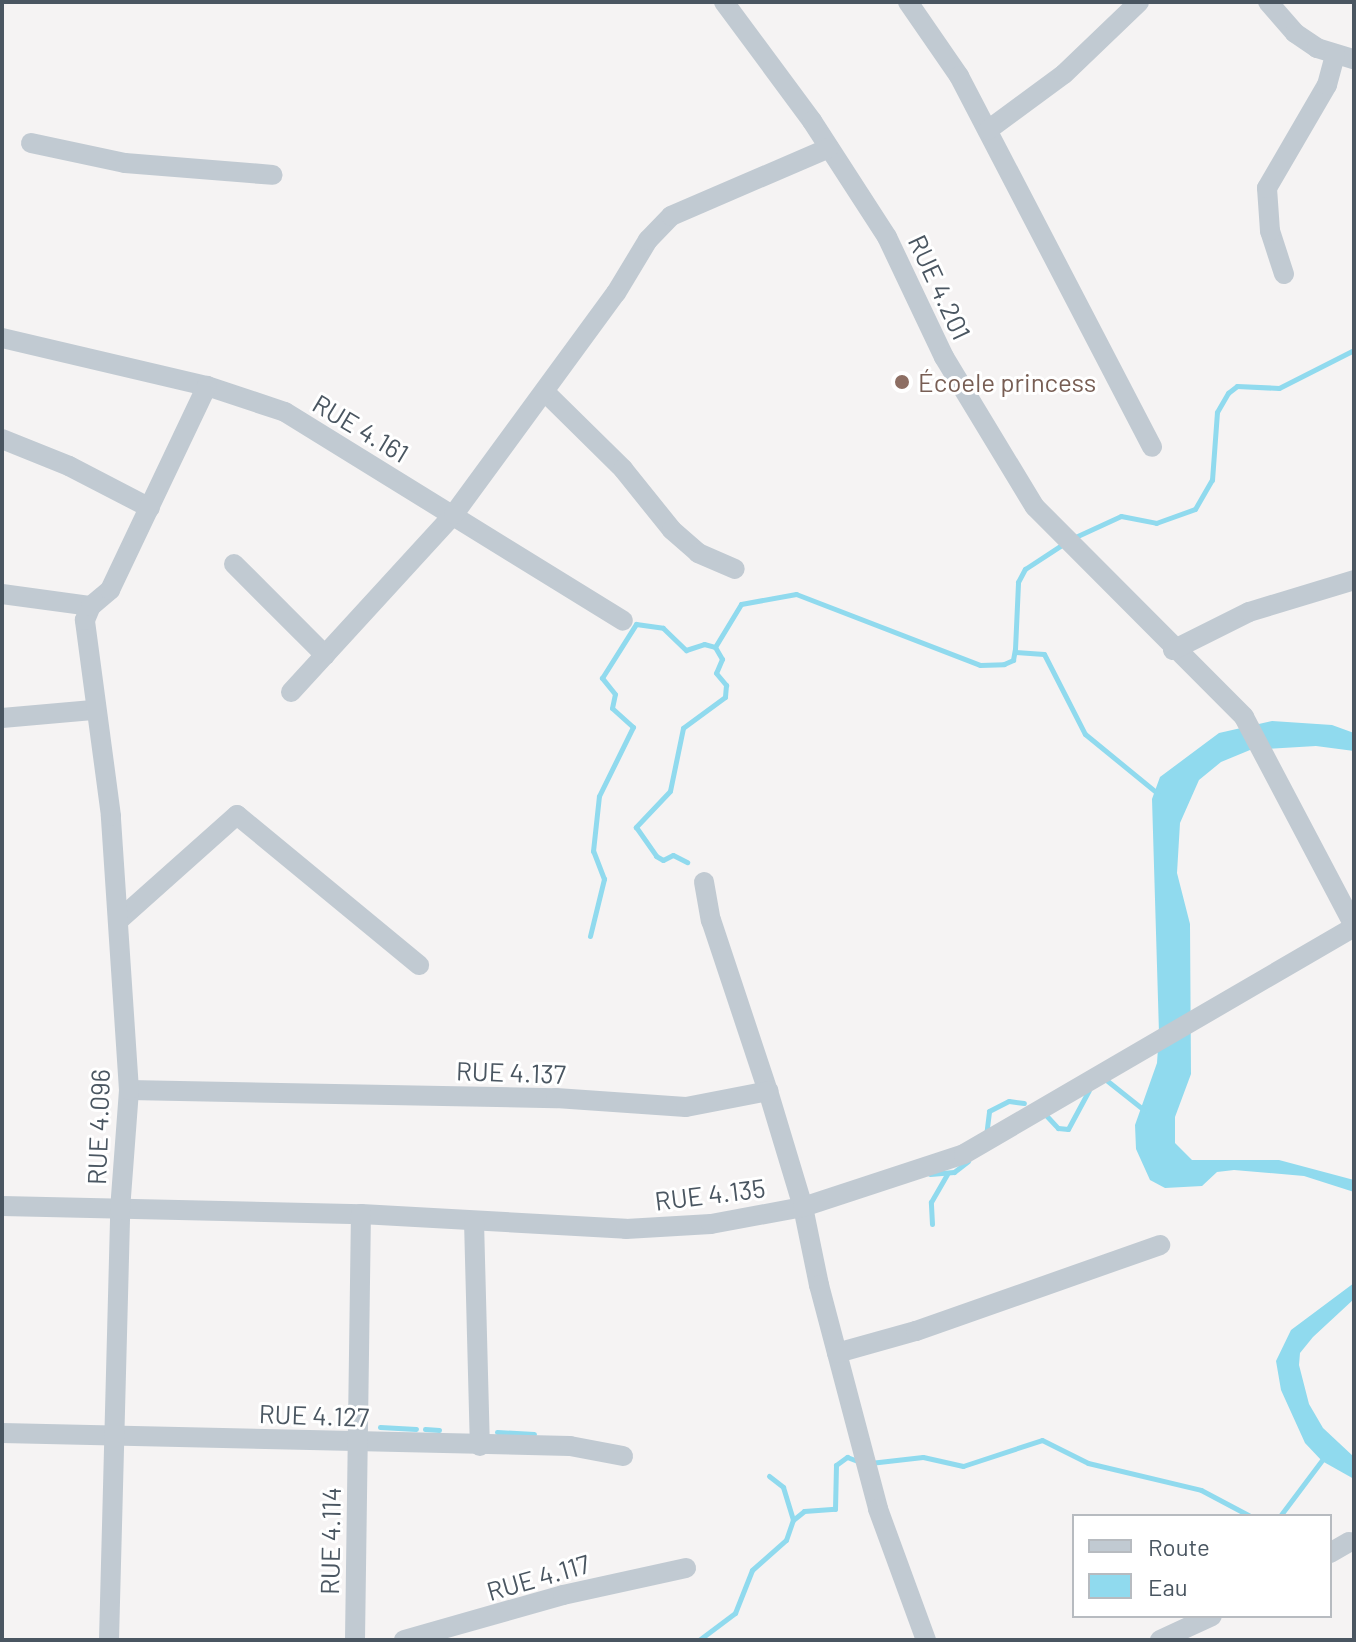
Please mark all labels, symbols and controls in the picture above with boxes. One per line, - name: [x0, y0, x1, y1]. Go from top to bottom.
- street label: RUE 4.201: [902, 230, 978, 344]
- place label: Écoele princess: [918, 366, 1096, 398]
- marker: Écoele princess: [893, 373, 911, 391]
- street label: RUE 4.161: [307, 387, 415, 469]
- street label: RUE 4.137: [455, 1054, 567, 1090]
- street label: RUE 4.096: [80, 1068, 116, 1186]
- street label: RUE 4.135: [653, 1172, 767, 1216]
- street label: RUE 4.127: [258, 1397, 370, 1433]
- street label: RUE 4.114: [313, 1487, 347, 1595]
- legend: [1072, 1514, 1332, 1618]
- text: Route: [1148, 1532, 1210, 1561]
- street label: RUE 4.117: [483, 1547, 593, 1607]
- text: Eau: [1148, 1572, 1188, 1601]

